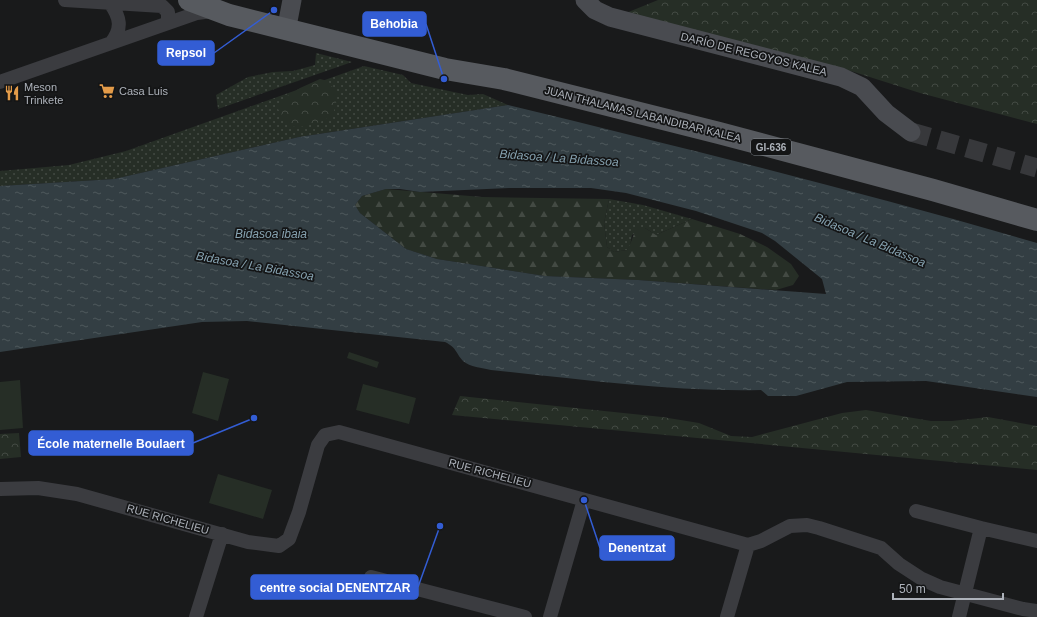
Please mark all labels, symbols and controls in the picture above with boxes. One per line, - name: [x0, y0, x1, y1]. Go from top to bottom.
- callout: Behobia: [363, 12, 426, 36]
- text: Behobia: [370, 17, 418, 31]
- street label: DARÍO DE REGOYOS KALEA: [680, 30, 829, 78]
- callout: Repsol: [158, 41, 214, 65]
- text: Repsol: [166, 46, 206, 60]
- place label: Meson Trinkete: [24, 81, 63, 106]
- supermarket icon: Casa Luis: [98, 82, 116, 100]
- restaurant icon: Meson Trinkete: [3, 84, 21, 102]
- street label: JUAN THALAMAS LABANDIBAR KALEA: [543, 84, 743, 144]
- place label: Casa Luis: [119, 85, 168, 97]
- road number: GI-636: [751, 139, 791, 155]
- water label: Bidasoa / La Bidassoa: [499, 147, 619, 169]
- water label: Bidasoa / La Bidassoa: [812, 210, 928, 270]
- water label: Bidasoa ibaia: [235, 227, 307, 241]
- water label: Bidasoa / La Bidassoa: [195, 249, 315, 283]
- callout: École maternelle Boulaert: [29, 431, 193, 455]
- text: École maternelle Boulaert: [37, 436, 185, 451]
- street label: RUE RICHELIEU: [447, 456, 533, 490]
- street label: RUE RICHELIEU: [126, 502, 211, 536]
- callout: Denentzat: [600, 536, 674, 560]
- text: Denentzat: [608, 541, 666, 555]
- callout: centre social DENENTZAR: [251, 575, 418, 599]
- scale bar: [893, 575, 1003, 601]
- text: centre social DENENTZAR: [260, 581, 411, 595]
- text: 50 m: [899, 582, 926, 596]

